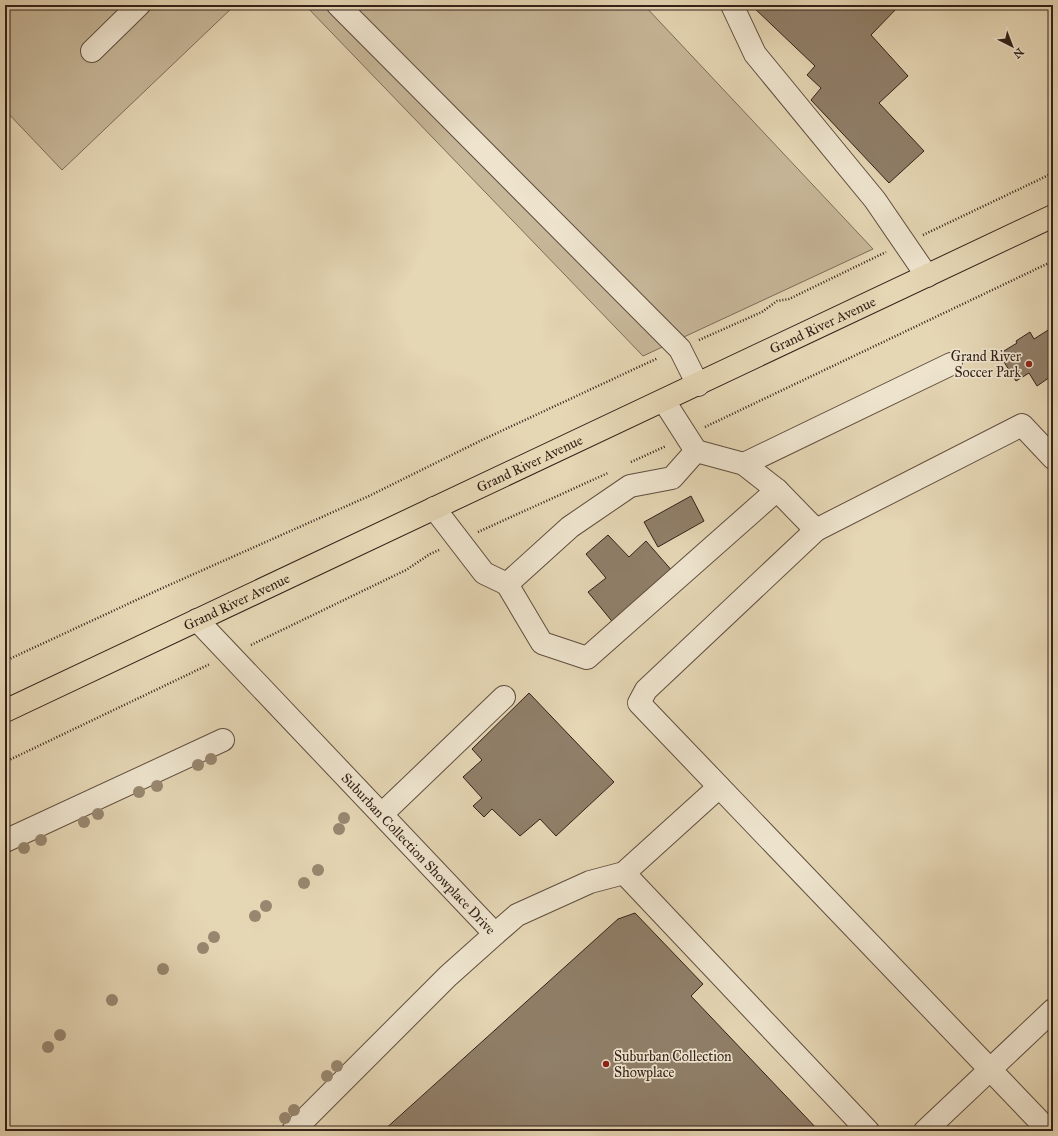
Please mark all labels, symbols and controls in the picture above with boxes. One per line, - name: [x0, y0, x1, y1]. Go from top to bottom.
- north arrow: [992, 26, 1032, 66]
- text: N: [1010, 45, 1026, 61]
- street label: Grand River Avenue: [767, 293, 879, 358]
- place label: Grand River Soccer Park: [951, 348, 1022, 381]
- marker: Grand River Soccer Park: [1024, 359, 1034, 369]
- street label: Grand River Avenue: [474, 431, 586, 496]
- street label: Grand River Avenue: [181, 570, 293, 634]
- street label: Suburban Collection Showplace Drive: [338, 769, 499, 938]
- place label: Suburban Collection Showplace: [614, 1048, 732, 1081]
- marker: Suburban Collection Showplace: [601, 1059, 611, 1069]

